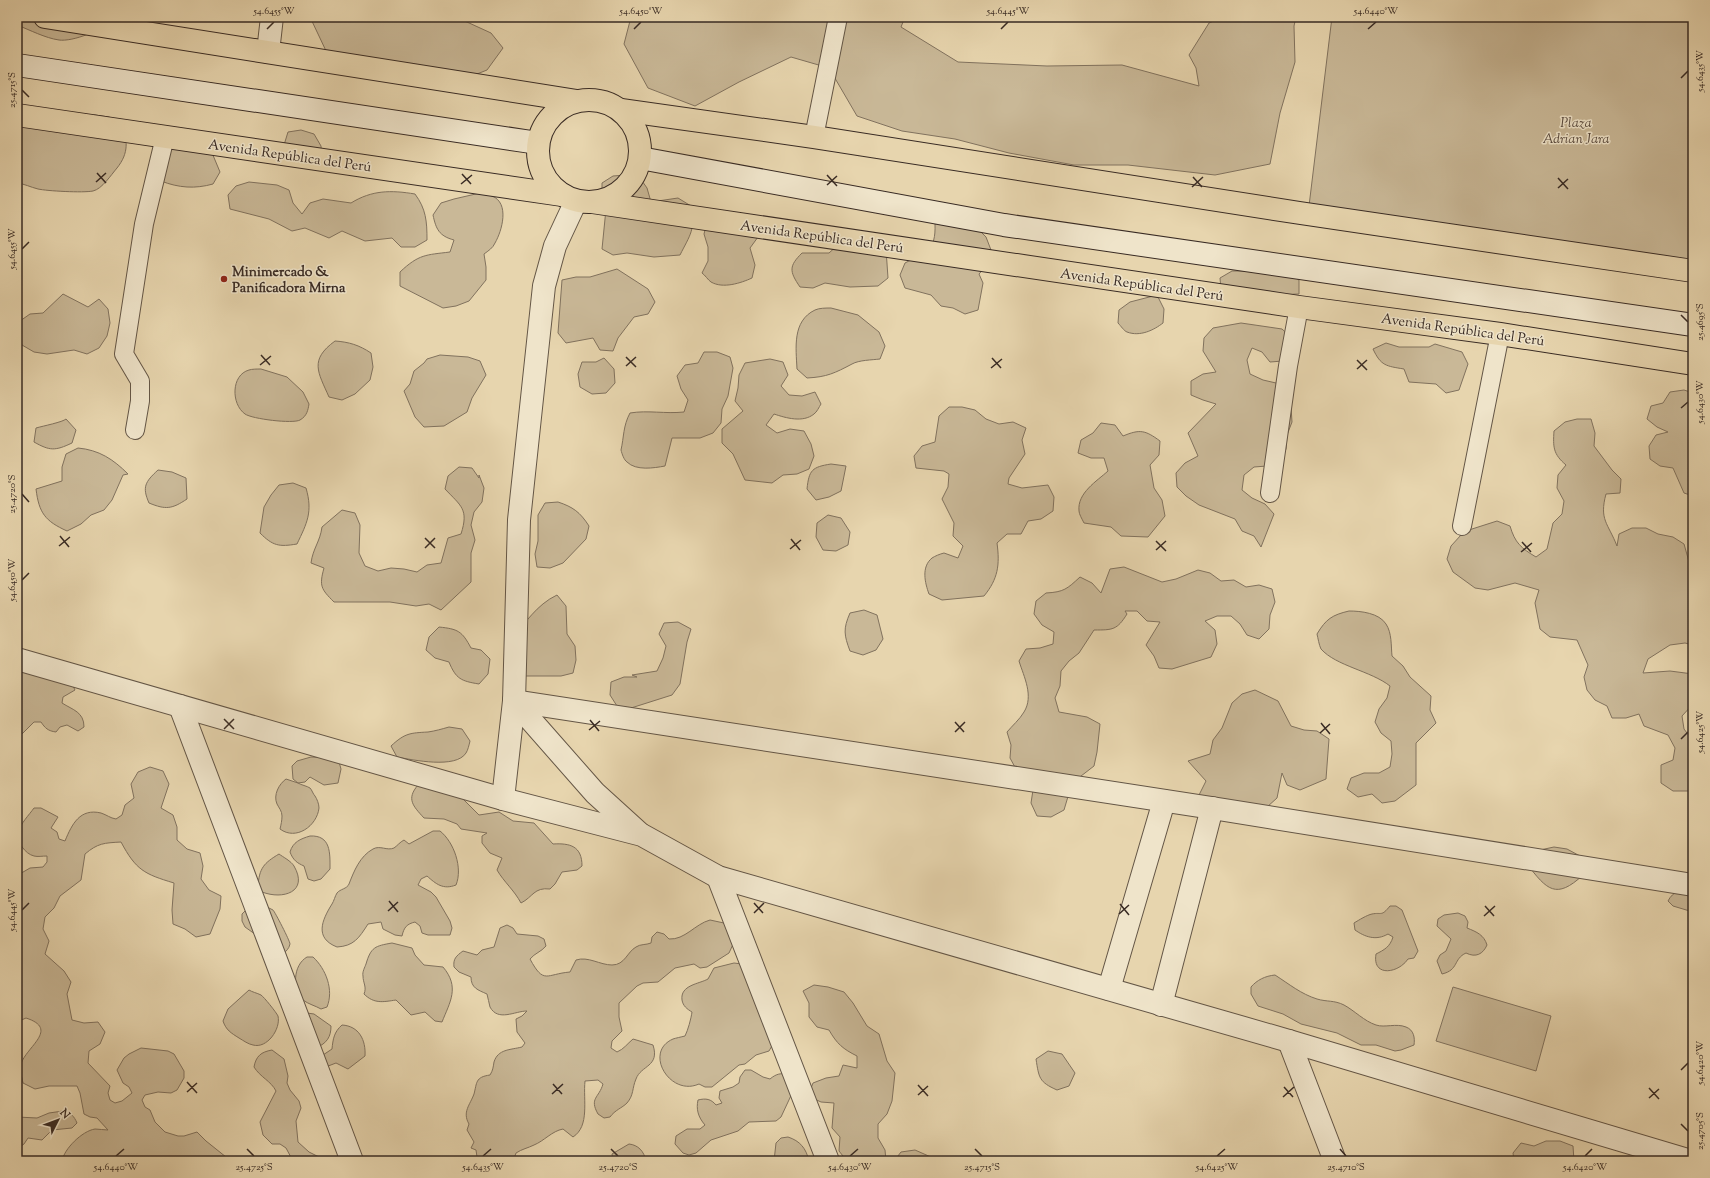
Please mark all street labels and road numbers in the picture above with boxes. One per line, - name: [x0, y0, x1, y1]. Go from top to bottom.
- street label: Avenida República del Perú: [207, 136, 373, 178]
- street label: Avenida República del Perú: [739, 217, 905, 259]
- street label: Avenida República del Perú: [1059, 265, 1225, 307]
- street label: Avenida República del Perú: [1380, 310, 1546, 352]

